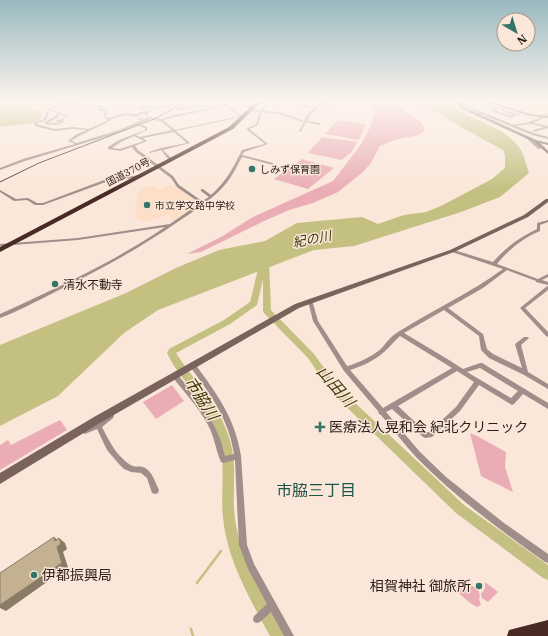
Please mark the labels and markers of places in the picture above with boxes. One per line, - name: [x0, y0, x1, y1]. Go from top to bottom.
- place label: しみず保育園: [260, 163, 320, 176]
- marker: しみず保育園: [247, 164, 257, 174]
- place label: 市立学文路中学校: [155, 199, 235, 212]
- marker: 市立学文路中学校: [142, 200, 152, 210]
- place label: 清水不動寺: [63, 277, 123, 292]
- marker: 清水不動寺: [50, 279, 60, 289]
- place label: 医療法人晃和会 紀北クリニック: [329, 418, 528, 436]
- marker: 医療法人晃和会 紀北クリニック: [314, 421, 326, 433]
- place label: 伊都振興局: [42, 566, 112, 584]
- marker: 伊都振興局: [29, 570, 39, 580]
- place label: 相賀神社 御旅所: [370, 577, 471, 595]
- marker: 相賀神社 御旅所: [474, 581, 484, 591]

